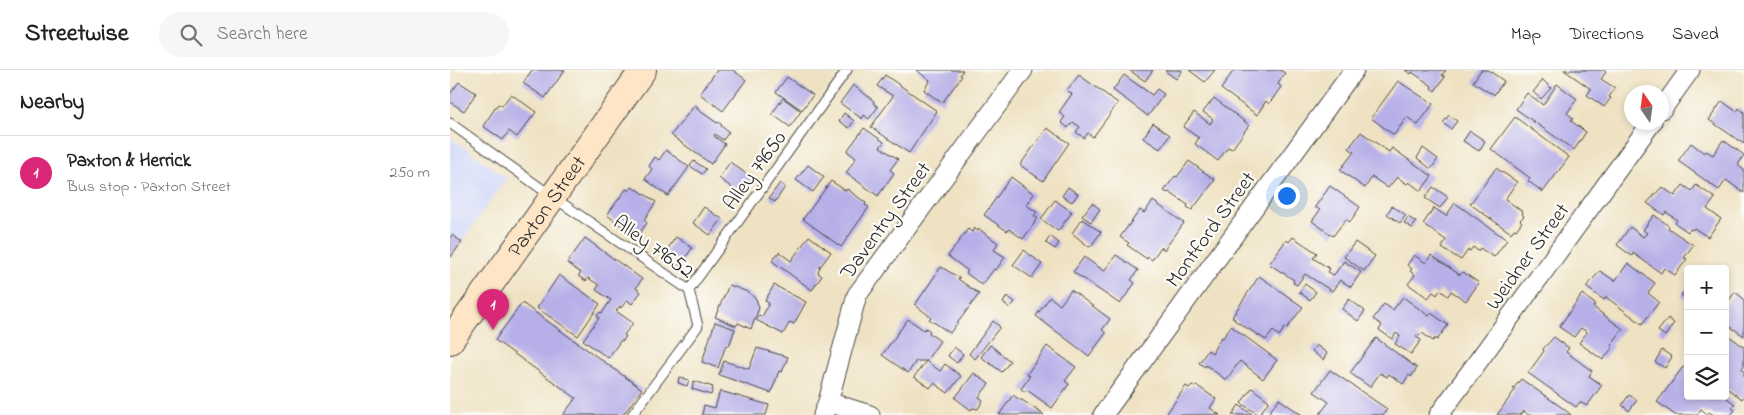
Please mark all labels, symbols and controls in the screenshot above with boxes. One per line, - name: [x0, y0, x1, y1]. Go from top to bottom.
- search box: [159, 12, 509, 57]
- text: Streetwise: [25, 17, 129, 52]
- icon: search: [177, 21, 205, 49]
- text: Search here: [217, 21, 308, 48]
- text: Map: [1511, 22, 1541, 48]
- text: Directions: [1569, 22, 1644, 48]
- text: Saved: [1672, 22, 1719, 48]
- north arrow: [1624, 85, 1669, 130]
- text: Nearby: [20, 88, 84, 118]
- street label: Alley 79650: [717, 125, 796, 218]
- text: Paxton & Herrick: [67, 148, 191, 175]
- street label: Paxton Street: [501, 150, 594, 264]
- street label: Daventry Street: [833, 156, 941, 288]
- text: 1: [33, 161, 39, 185]
- text: 250 m: [390, 161, 430, 185]
- street label: Montford Street: [1159, 166, 1264, 294]
- text: Bus stop · Paxton Street: [67, 175, 231, 199]
- your location: [1274, 183, 1300, 209]
- street label: Weidner Street: [1480, 198, 1578, 317]
- street label: Alley 79652: [605, 209, 700, 288]
- map controls: [1684, 265, 1729, 400]
- button: +: [1684, 265, 1729, 310]
- pin: 1: [477, 289, 509, 330]
- button: −: [1684, 310, 1729, 355]
- button: layers: [1684, 355, 1729, 400]

